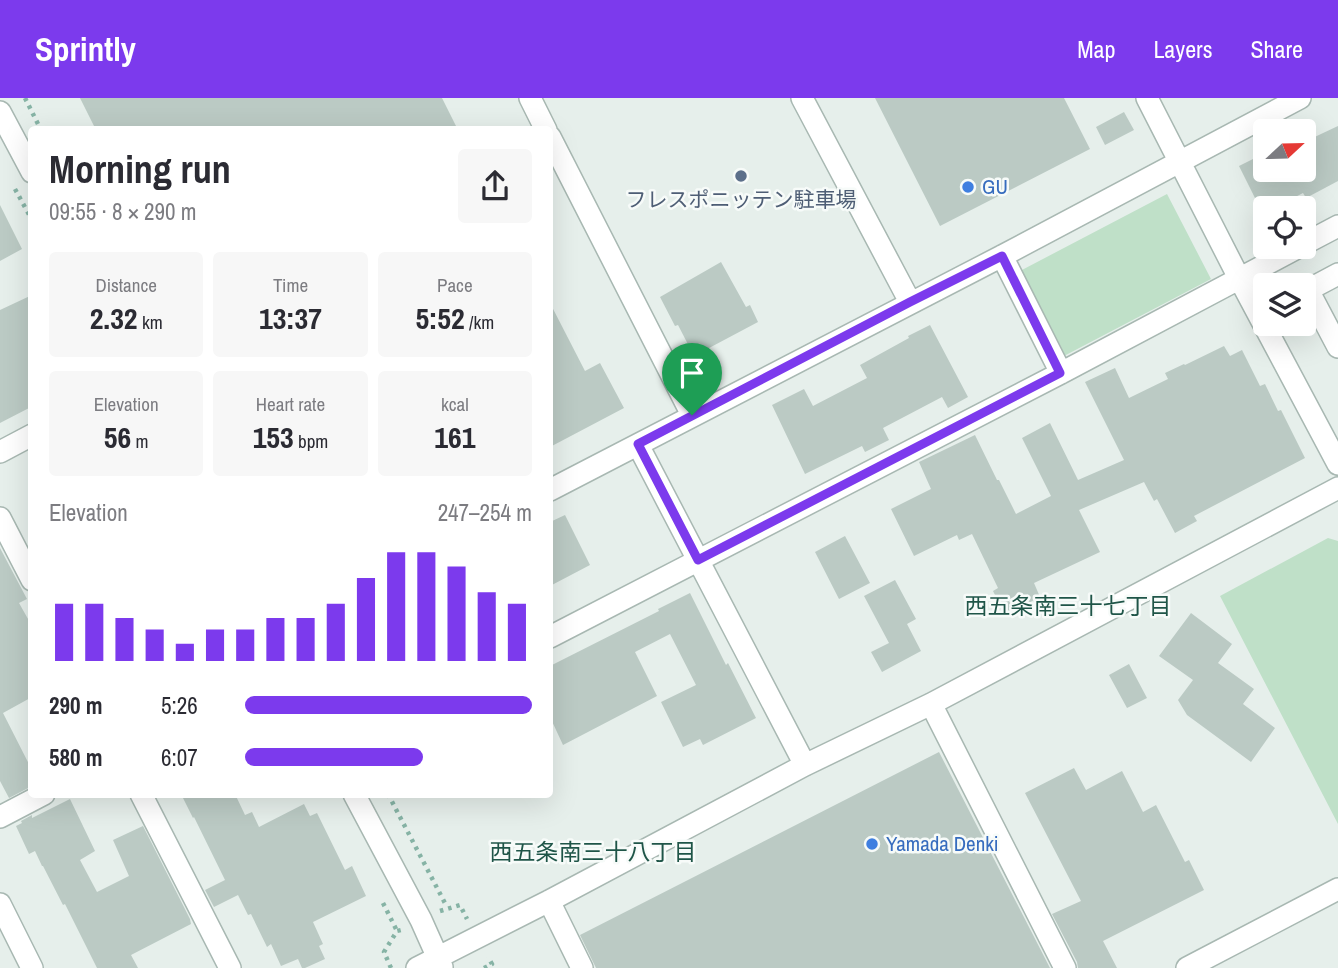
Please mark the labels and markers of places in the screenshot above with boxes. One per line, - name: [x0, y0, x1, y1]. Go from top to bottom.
- marker: フレスポニッテン駐車場: [733, 168, 749, 184]
- place label: GU: [982, 172, 1008, 201]
- marker: GU: [960, 179, 976, 195]
- place label: フレスポニッテン駐車場: [626, 185, 857, 214]
- pin: [662, 343, 722, 415]
- place label: Yamada Denki: [886, 829, 999, 858]
- marker: Yamada Denki: [864, 836, 880, 852]

